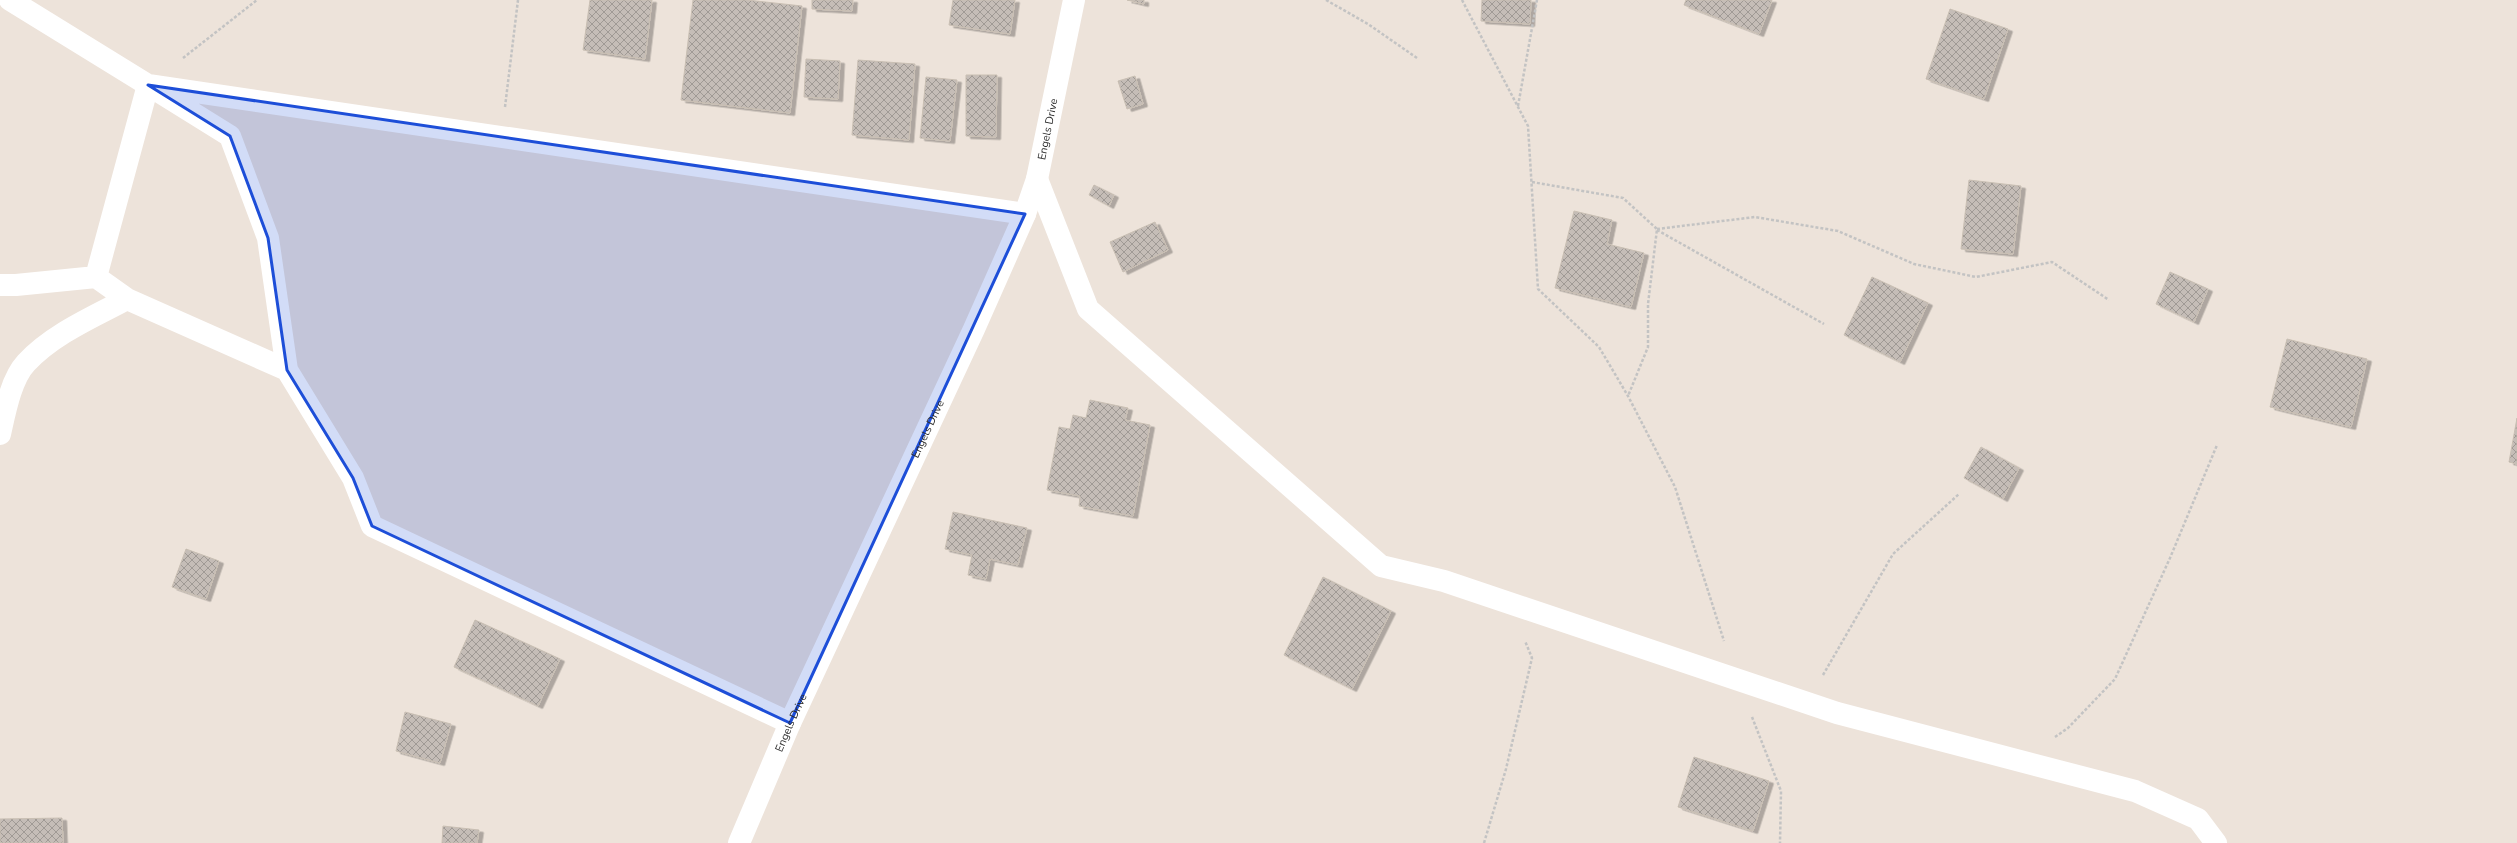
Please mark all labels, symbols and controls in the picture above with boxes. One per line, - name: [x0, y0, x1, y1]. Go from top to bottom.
- street label: Engels Drive: [1034, 97, 1062, 161]
- street label: Engels Drive: [908, 397, 948, 461]
- street label: Engels Drive: [772, 691, 811, 754]

